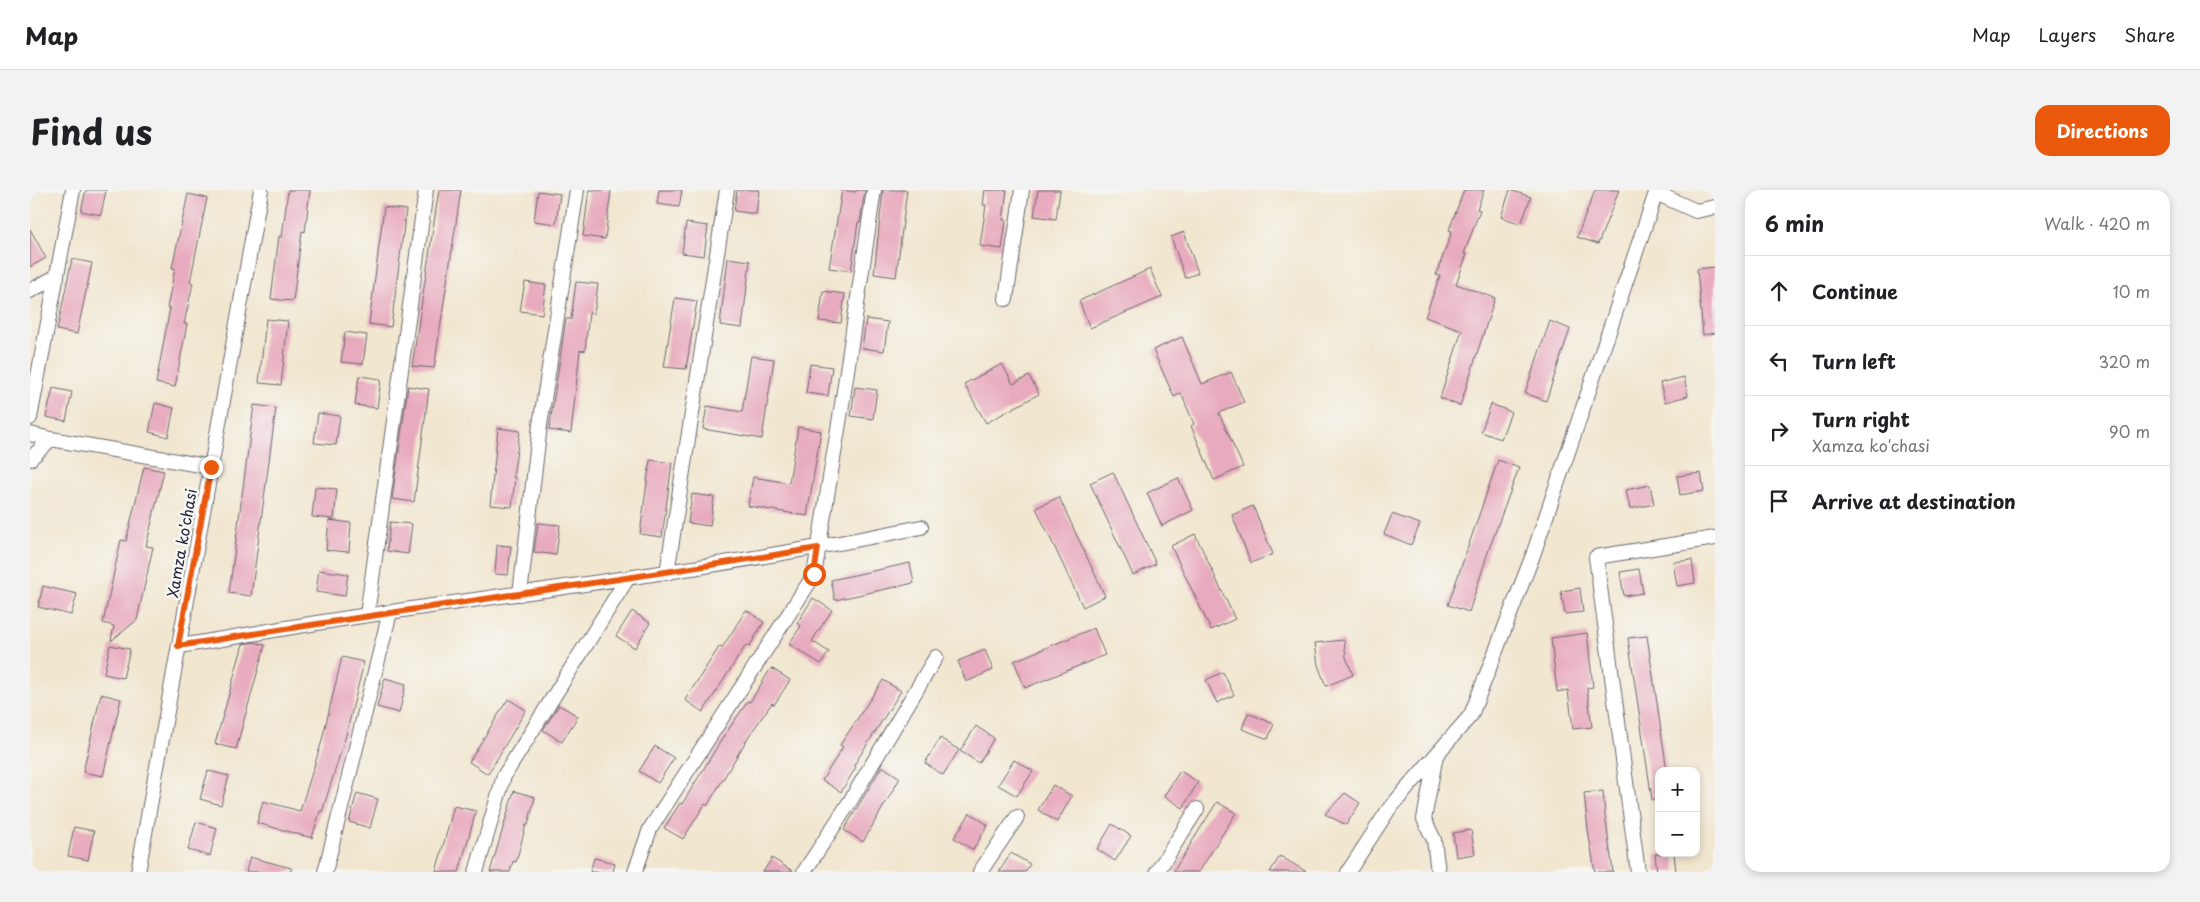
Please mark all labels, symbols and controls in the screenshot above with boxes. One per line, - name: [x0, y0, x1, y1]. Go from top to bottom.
- text: Map: [25, 17, 78, 53]
- text: Map: [1972, 21, 2011, 48]
- text: Layers: [2039, 21, 2096, 48]
- text: Share: [2124, 21, 2175, 48]
- text: Find us: [30, 104, 152, 157]
- button: Directions: [2035, 105, 2170, 156]
- text: 6 min: [1765, 207, 1824, 239]
- text: Walk · 420 m: [2044, 211, 2150, 235]
- icon: ahead: [1765, 277, 1793, 305]
- text: Continue: [1812, 277, 1898, 305]
- text: 10 m: [2113, 279, 2150, 303]
- icon: left: [1765, 347, 1793, 375]
- text: Turn left: [1812, 347, 1896, 375]
- text: 320 m: [2099, 349, 2150, 373]
- text: Turn right: [1812, 405, 1910, 433]
- icon: right: [1765, 417, 1793, 445]
- text: 90 m: [2109, 419, 2150, 443]
- text: Xamza ko'chasi: [1812, 433, 1930, 457]
- route end: [200, 456, 223, 479]
- street label: Xamza ko'chasi: [160, 487, 202, 599]
- icon: arrive: [1765, 487, 1793, 515]
- text: Arrive at destination: [1812, 487, 2016, 515]
- route start: [803, 563, 826, 586]
- map controls: [1655, 767, 1700, 857]
- button: +: [1655, 767, 1700, 812]
- button: −: [1655, 812, 1700, 857]

